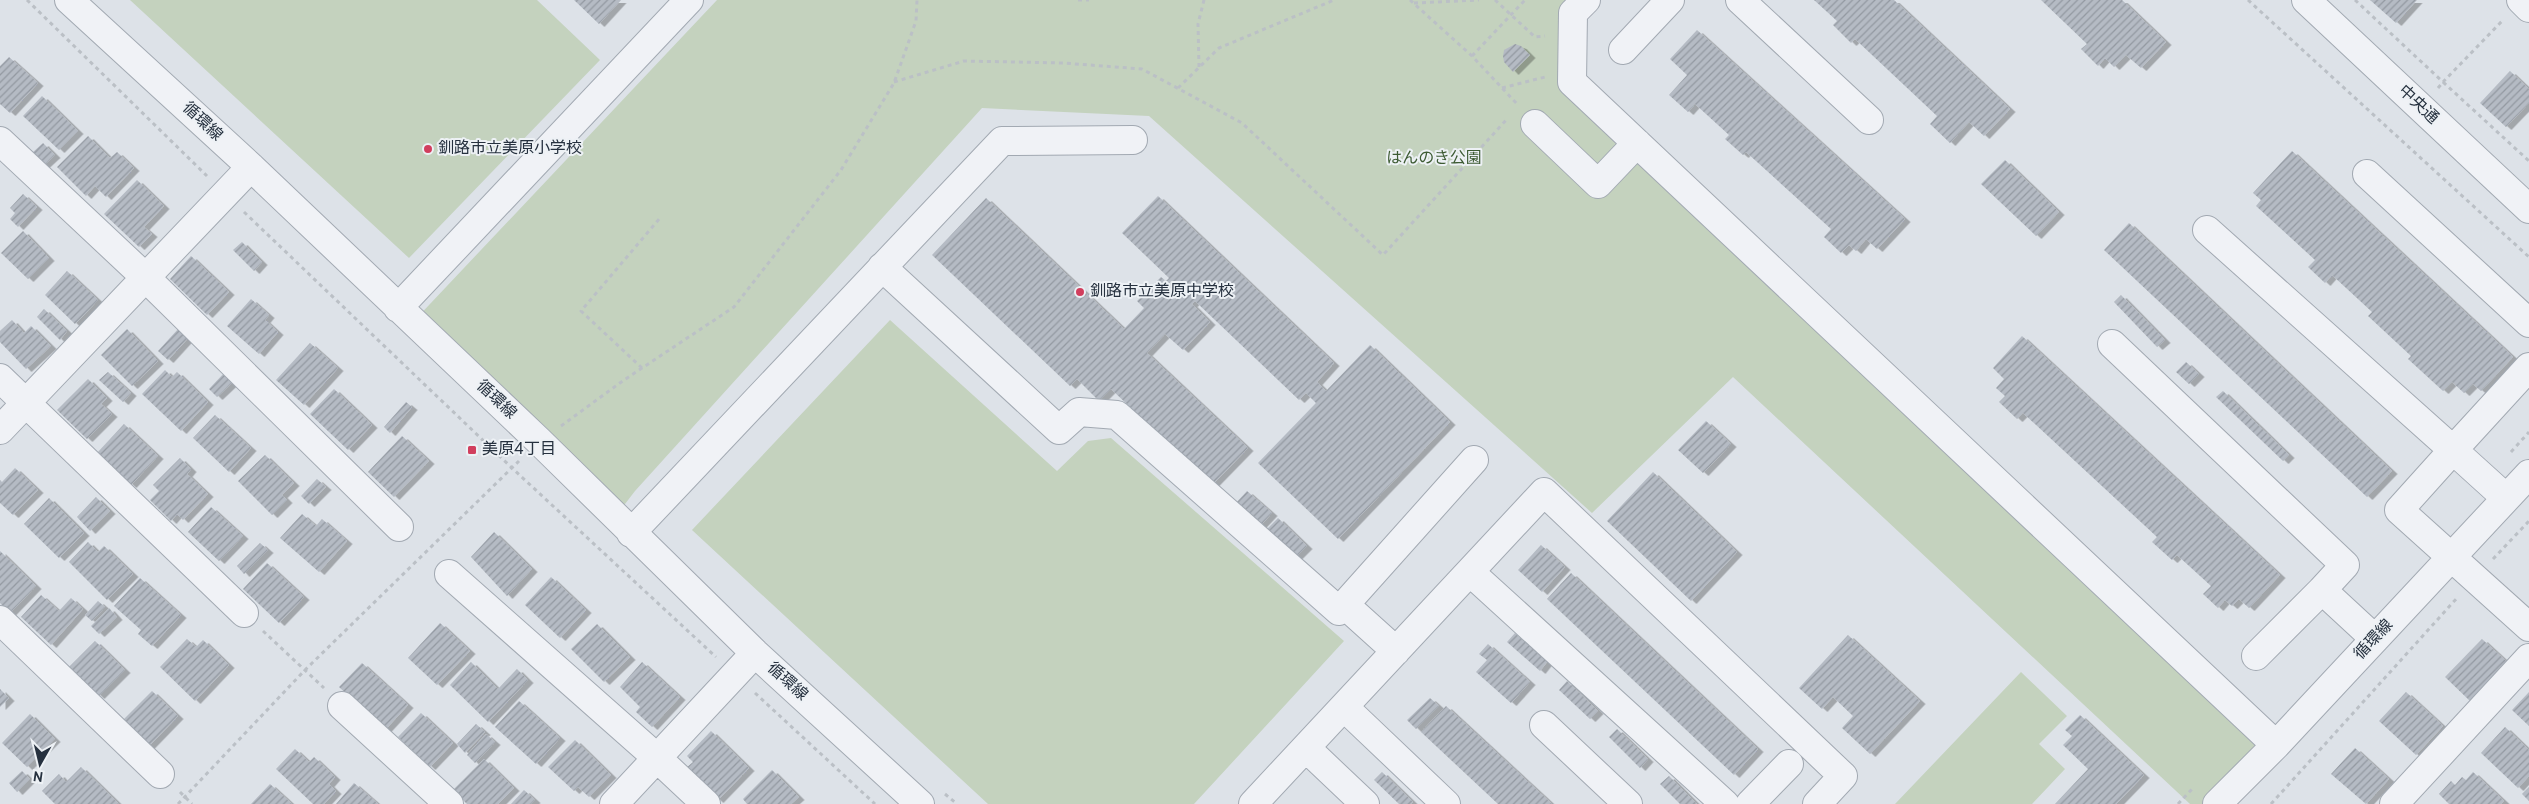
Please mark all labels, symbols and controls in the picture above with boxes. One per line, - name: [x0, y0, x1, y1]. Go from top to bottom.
- street label: 中央通: [2394, 81, 2442, 129]
- street label: 循環線: [178, 98, 226, 146]
- place label: 釧路市立美原小学校: [438, 139, 582, 159]
- marker: 釧路市立美原小学校: [422, 143, 434, 155]
- park label: はんのき公園: [1386, 149, 1482, 169]
- place label: 釧路市立美原中学校: [1090, 282, 1234, 302]
- marker: 釧路市立美原中学校: [1074, 286, 1086, 298]
- street label: 循環線: [472, 376, 520, 424]
- place label: 美原4丁目: [482, 440, 556, 460]
- marker: 美原4丁目: [466, 444, 478, 456]
- street label: 循環線: [2350, 616, 2398, 664]
- street label: 循環線: [762, 659, 812, 705]
- north arrow: [15, 739, 65, 789]
- text: N: [32, 766, 45, 785]

